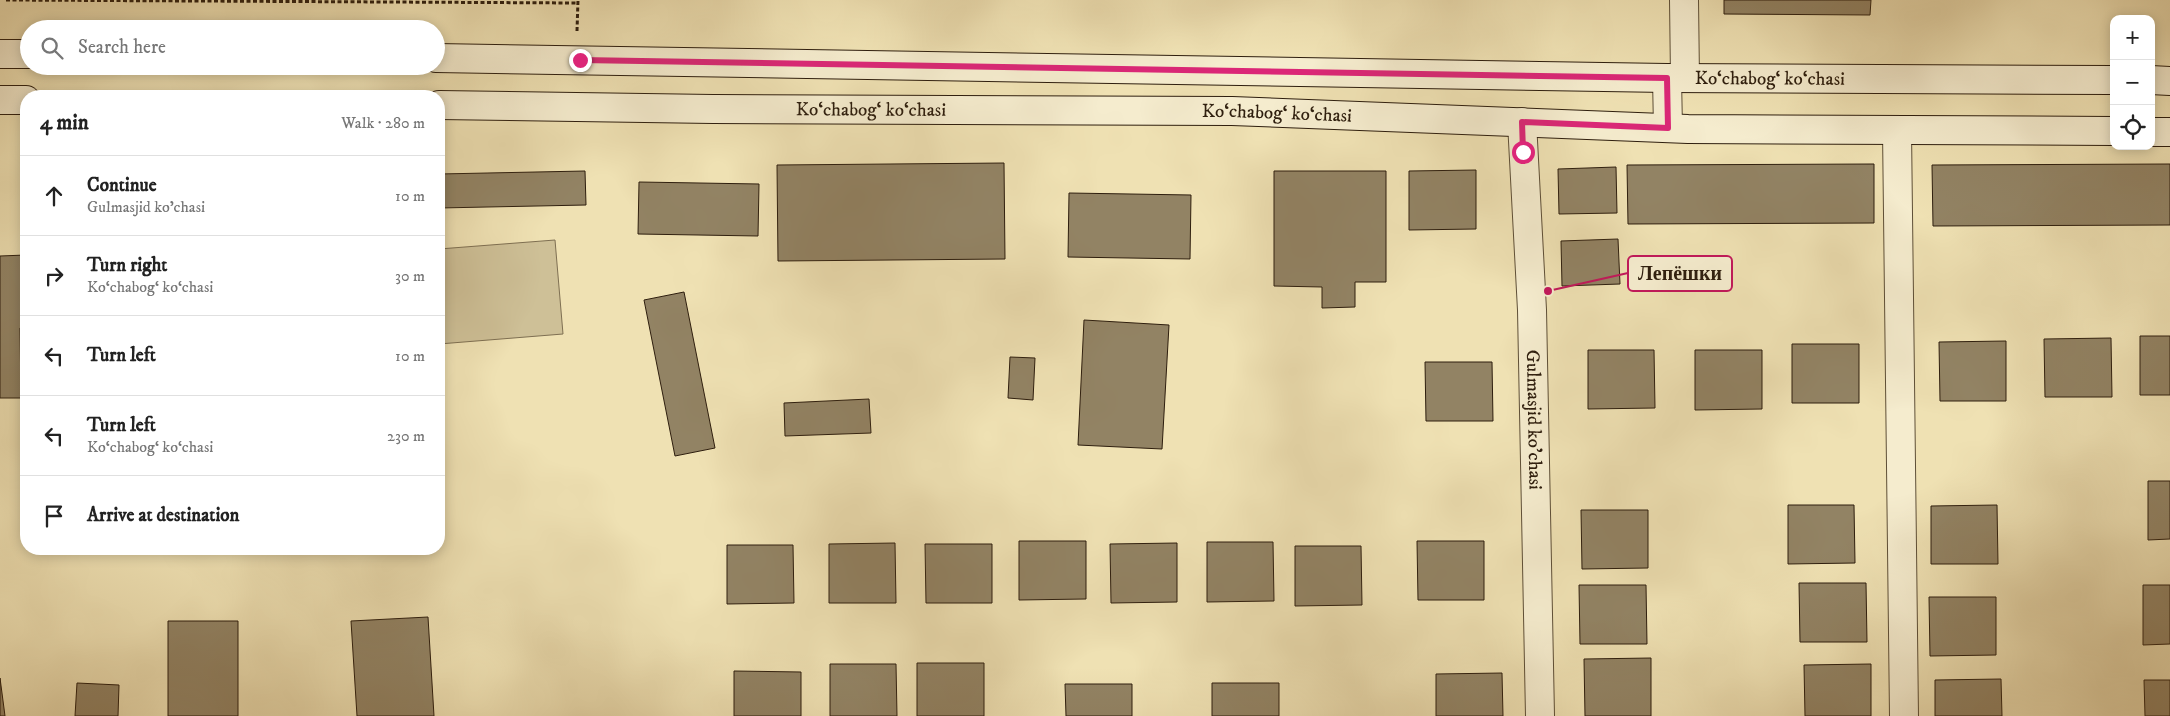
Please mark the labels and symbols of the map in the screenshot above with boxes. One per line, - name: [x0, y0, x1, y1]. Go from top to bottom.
- route end: [569, 49, 592, 72]
- street label: Ko‘chabog‘ ko‘chasi: [1695, 67, 1845, 90]
- street label: Ko‘chabog‘ ko‘chasi: [796, 98, 946, 121]
- street label: Ko‘chabog‘ ko‘chasi: [1202, 99, 1353, 127]
- route start: [1512, 141, 1535, 164]
- callout: Лепёшки: [1628, 256, 1732, 291]
- text: Лепёшки: [1638, 262, 1722, 287]
- street label: Gulmasjid ko'chasi: [1521, 349, 1547, 490]

